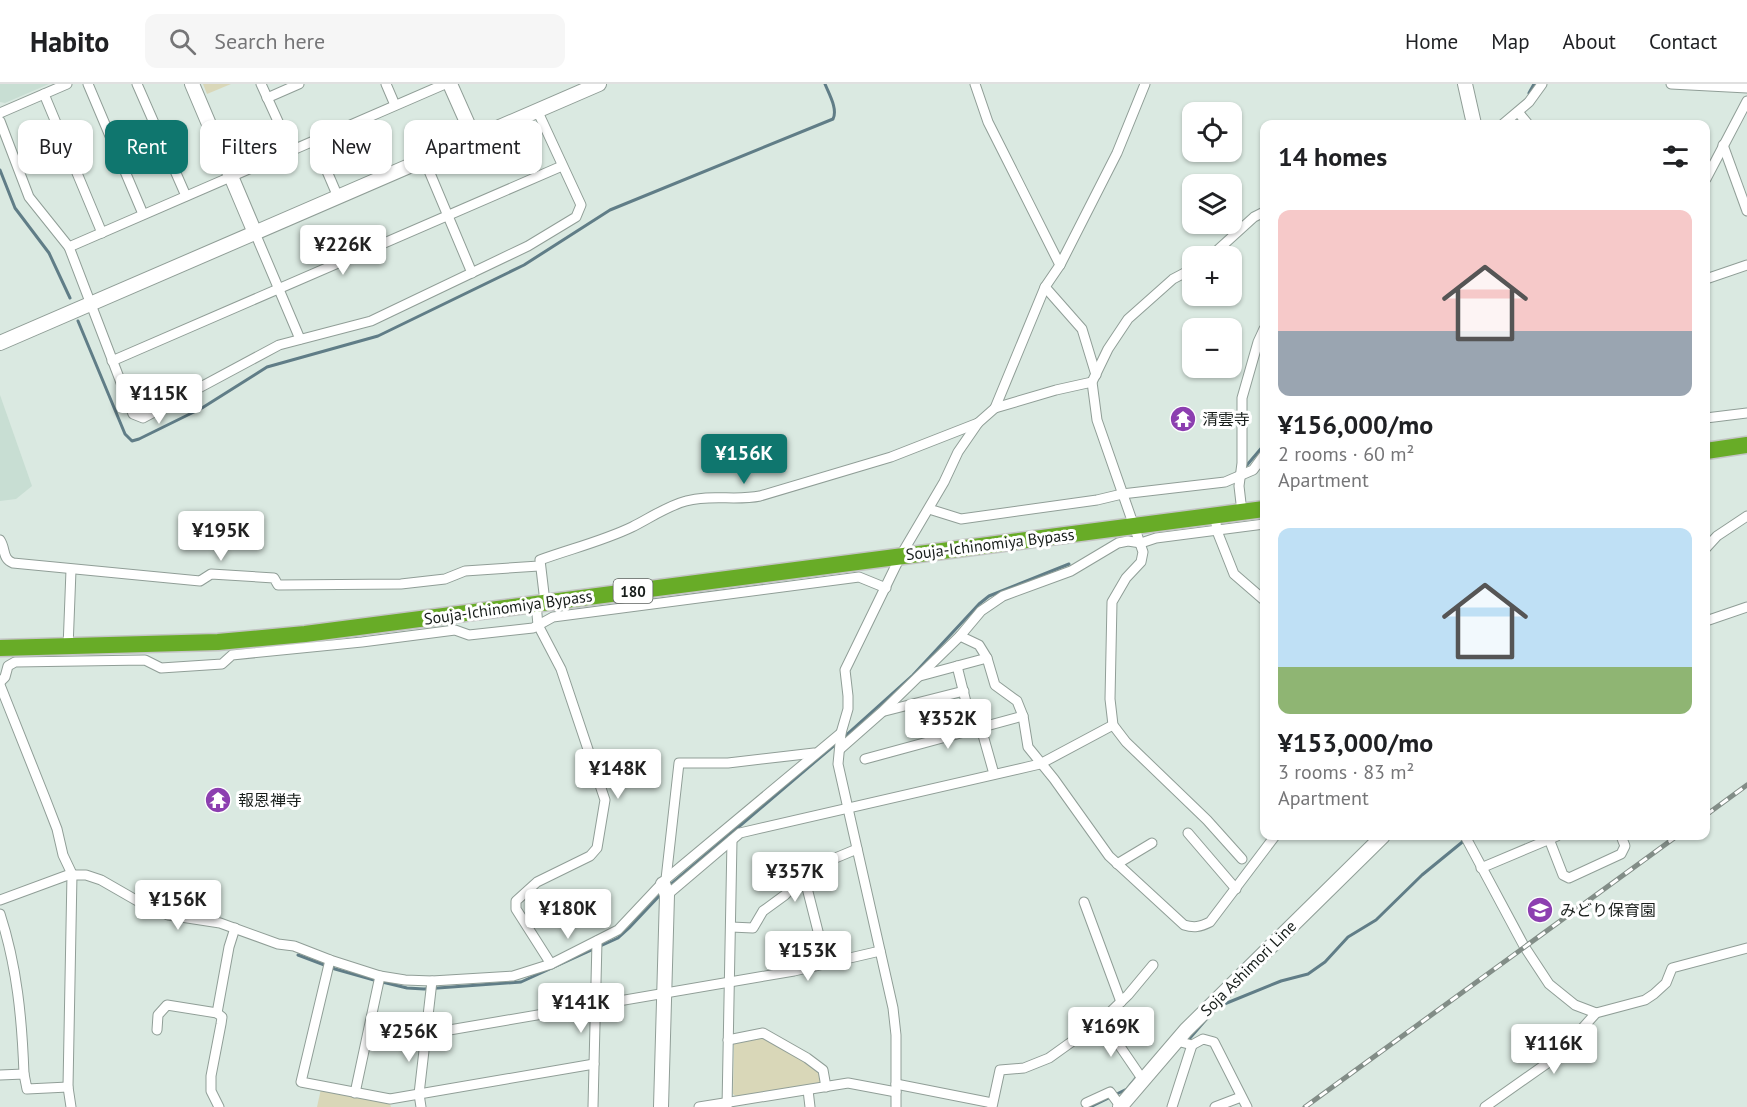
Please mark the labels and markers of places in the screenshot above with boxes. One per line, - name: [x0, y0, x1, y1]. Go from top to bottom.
- pin: ¥226K: [301, 225, 385, 276]
- pin: ¥115K: [117, 374, 201, 425]
- temple icon: 清雲寺: [1168, 404, 1198, 434]
- place label: 清雲寺: [1202, 409, 1250, 429]
- pin: ¥156K: [702, 434, 786, 485]
- pin: ¥195K: [179, 511, 263, 562]
- pin: ¥352K: [906, 699, 990, 750]
- pin: ¥148K: [576, 749, 660, 800]
- temple icon: 報恩禅寺: [203, 785, 233, 815]
- place label: 報恩禅寺: [238, 790, 302, 810]
- pin: ¥357K: [753, 852, 837, 903]
- pin: ¥156K: [136, 880, 220, 931]
- pin: ¥180K: [526, 889, 610, 940]
- school or university icon: みどり保育園: [1525, 895, 1555, 925]
- place label: みどり保育園: [1560, 900, 1656, 920]
- pin: ¥153K: [766, 931, 850, 982]
- pin: ¥141K: [539, 983, 623, 1034]
- pin: ¥169K: [1069, 1007, 1153, 1058]
- pin: ¥256K: [367, 1012, 451, 1063]
- pin: ¥116K: [1512, 1024, 1596, 1075]

